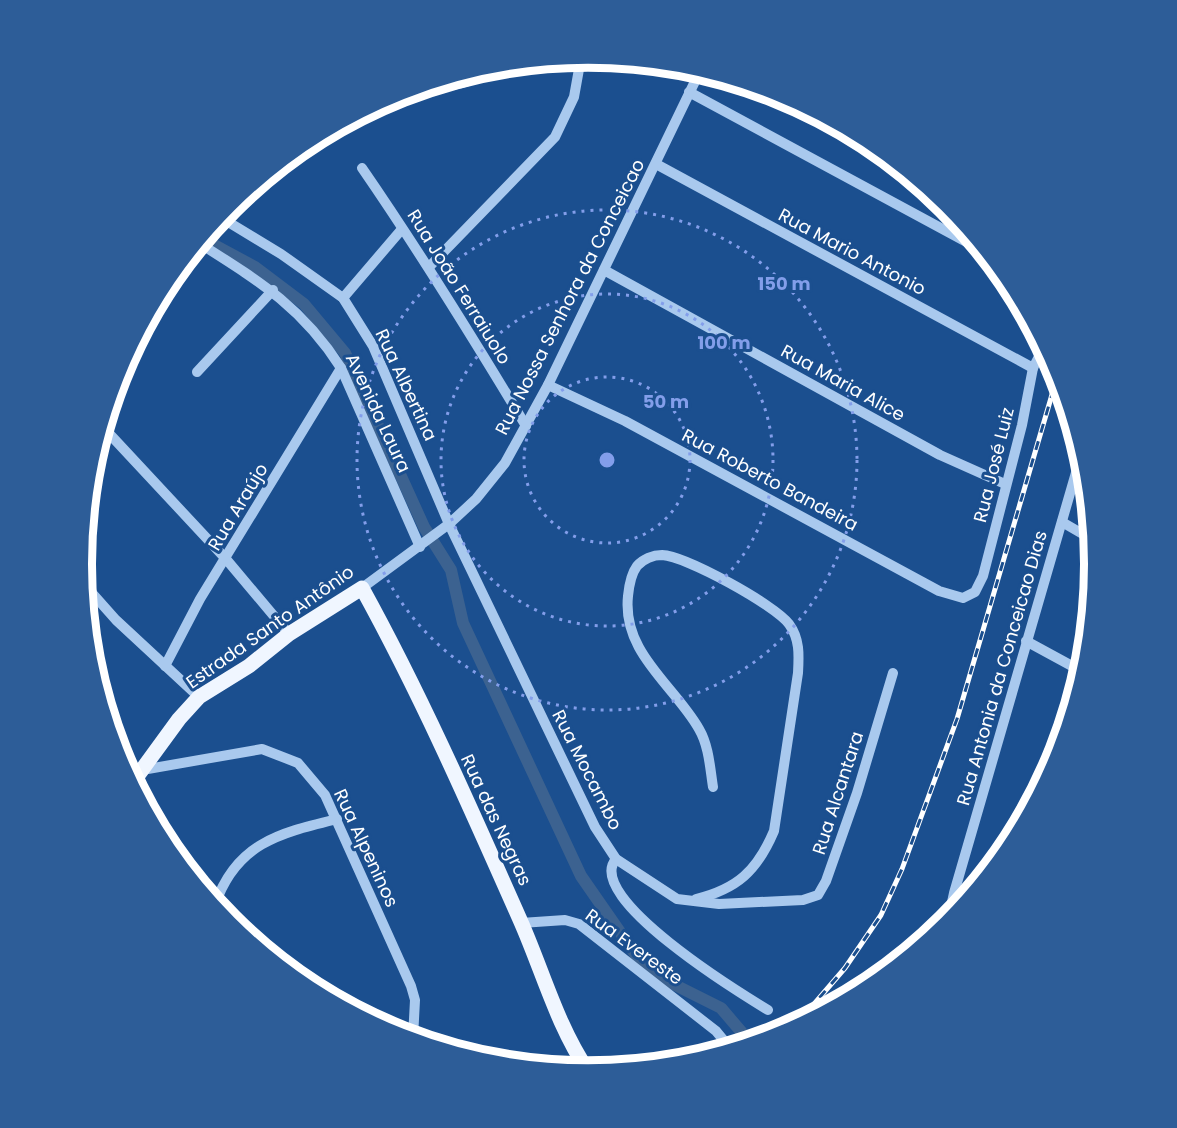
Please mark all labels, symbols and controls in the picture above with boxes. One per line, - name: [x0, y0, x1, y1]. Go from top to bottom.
- street label: Rua Nossa Senhora da Conceicao: [489, 155, 650, 439]
- street label: Rua Mario Antonio: [774, 202, 930, 301]
- street label: Rua João Ferraiuolo: [402, 205, 517, 369]
- text: 150 m: [757, 271, 811, 296]
- street label: Rua Albertina: [370, 325, 443, 445]
- text: 100 m: [697, 330, 751, 355]
- street label: Rua Maria Alice: [777, 338, 910, 427]
- street label: Avenida Laura: [340, 349, 417, 476]
- text: 50 m: [643, 389, 689, 414]
- street label: Rua José Luiz: [967, 405, 1020, 525]
- street label: Rua Roberto Bandeira: [678, 422, 863, 537]
- centre of rings: [597, 450, 617, 470]
- street label: Rua Araújo: [202, 458, 274, 555]
- street label: Rua Antonia da Conceicao Dias: [950, 528, 1053, 808]
- street label: Estrada Santo Antônio: [181, 559, 359, 694]
- street label: Rua Mocambo: [546, 705, 628, 834]
- street label: Rua Alcantara: [806, 728, 869, 858]
- street label: Rua das Negras: [455, 750, 538, 890]
- street label: Rua Alpeninos: [328, 785, 405, 911]
- street label: Rua Evereste: [580, 903, 688, 990]

